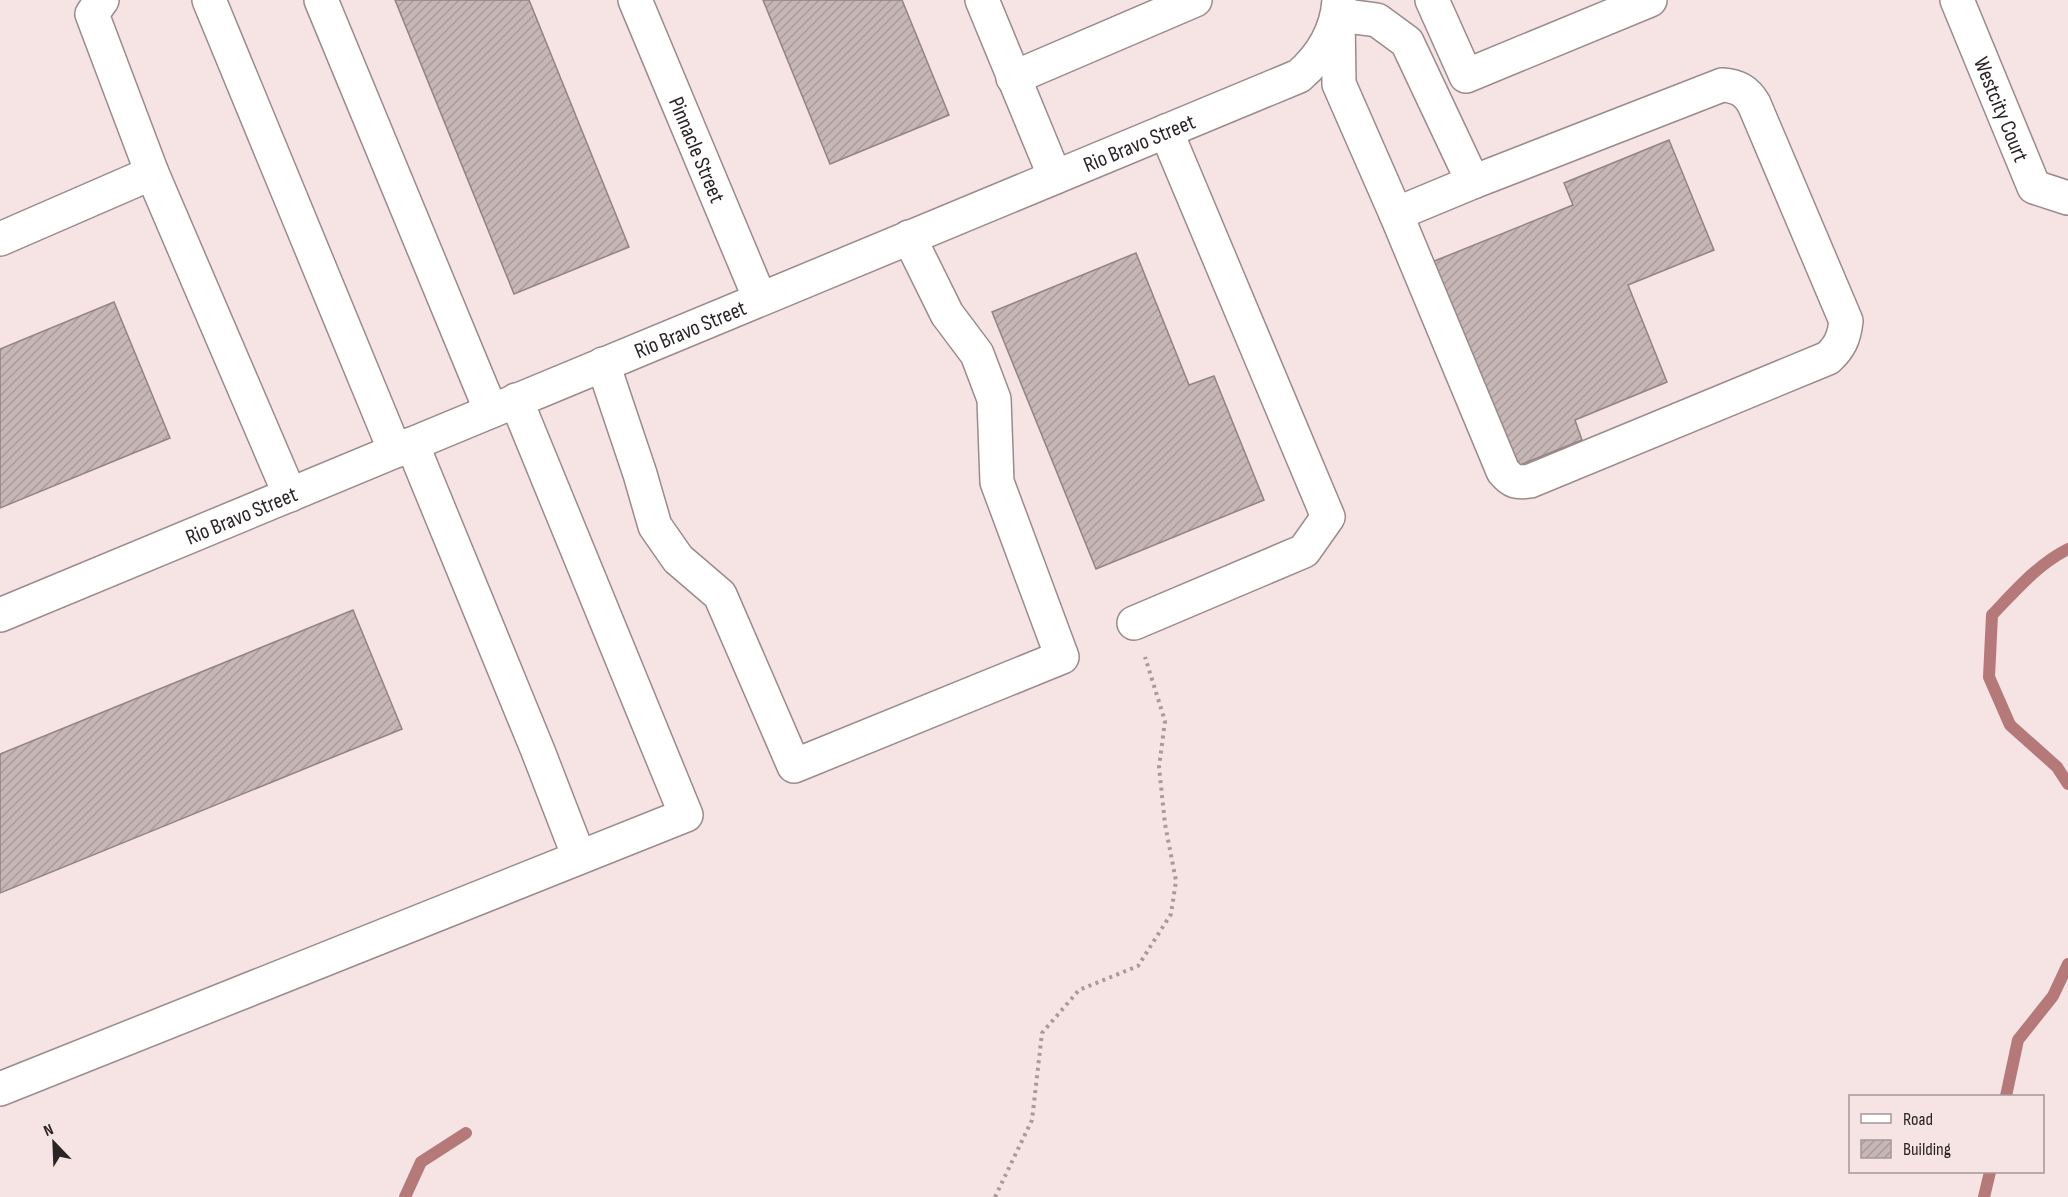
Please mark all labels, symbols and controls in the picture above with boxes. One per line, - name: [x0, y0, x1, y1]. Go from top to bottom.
- street label: Westcity Court: [1967, 53, 2034, 166]
- street label: Pinnacle Street: [662, 93, 730, 207]
- street label: Rio Bravo Street: [1080, 109, 1200, 179]
- street label: Rio Bravo Street: [631, 295, 751, 365]
- street label: Rio Bravo Street: [182, 481, 302, 552]
- legend: [1849, 1095, 2044, 1173]
- text: Road: [1903, 1109, 1933, 1130]
- north arrow: [24, 1113, 84, 1173]
- text: N: [41, 1120, 56, 1141]
- text: Building: [1903, 1139, 1951, 1160]

